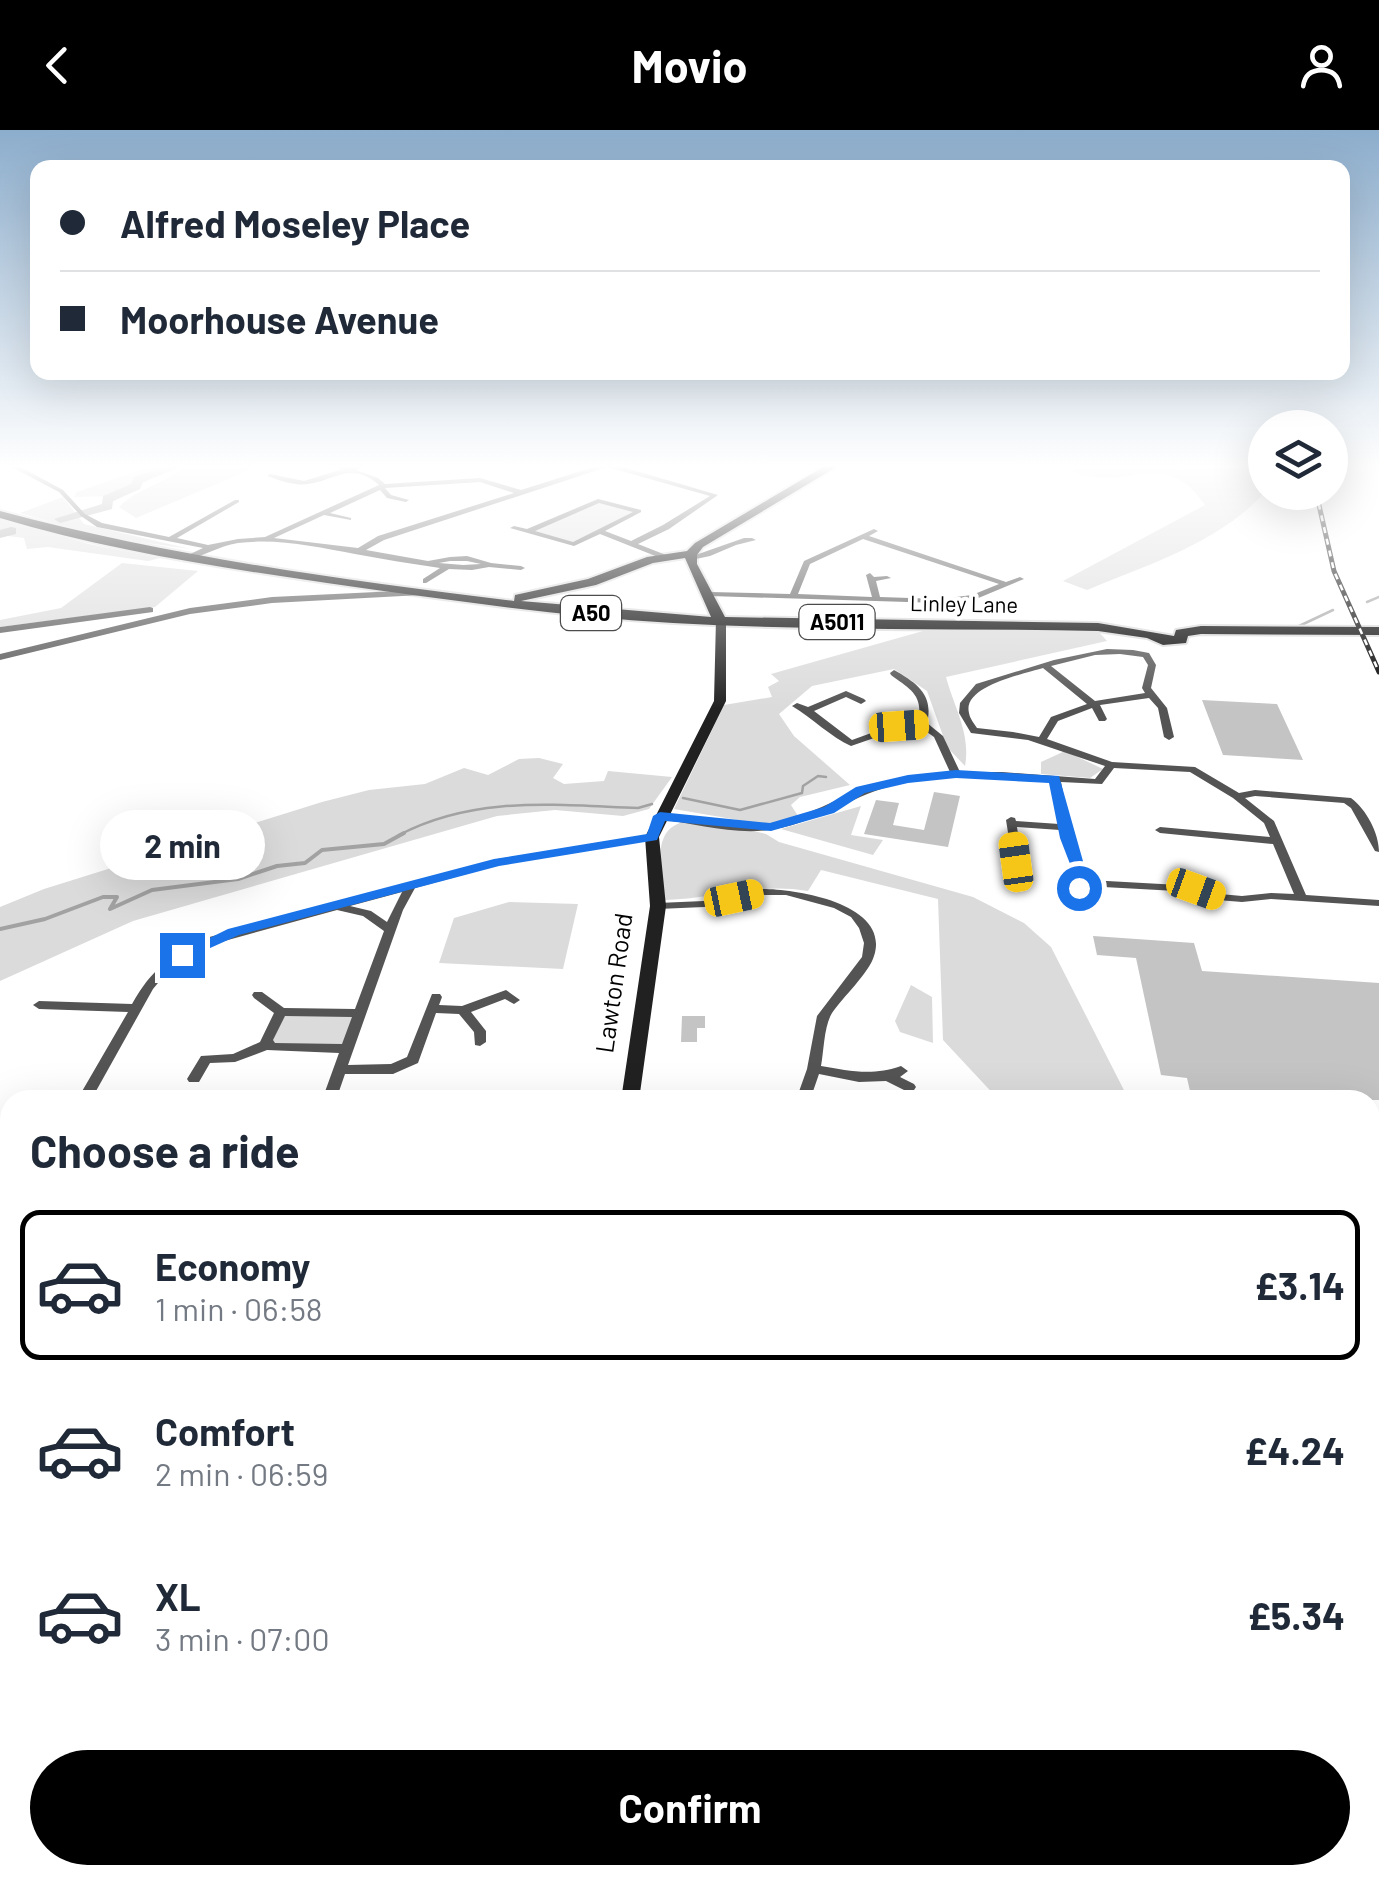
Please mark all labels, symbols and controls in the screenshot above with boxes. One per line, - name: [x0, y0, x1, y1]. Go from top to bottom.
- icon: back: [30, 38, 85, 93]
- text: Movio: [632, 38, 747, 92]
- icon: person: [1294, 38, 1349, 93]
- text: Alfred Moseley Place: [120, 200, 470, 246]
- text: Moorhouse Avenue: [120, 296, 439, 342]
- map controls: [1248, 410, 1348, 510]
- button: layers: [1248, 410, 1348, 510]
- street label: Linley Lane: [910, 589, 1018, 617]
- road number: A50: [561, 596, 621, 630]
- road number: A5011: [800, 605, 874, 639]
- car: [868, 709, 930, 743]
- callout: 2 min: [100, 810, 264, 880]
- text: 2 min: [144, 826, 221, 864]
- car: [997, 830, 1035, 894]
- car: [1163, 865, 1229, 913]
- route start: [1057, 866, 1102, 911]
- car: [702, 877, 766, 919]
- street label: Lawton Road: [588, 911, 638, 1055]
- route end: [160, 933, 205, 978]
- text: Choose a ride: [30, 1123, 300, 1177]
- icon: car: [35, 1240, 125, 1330]
- text: Economy: [155, 1243, 310, 1289]
- text: £3.14: [1254, 1262, 1345, 1308]
- text: 1 min · 06:58: [155, 1289, 323, 1327]
- icon: car: [35, 1405, 125, 1495]
- text: Comfort: [155, 1408, 295, 1454]
- text: £4.24: [1244, 1427, 1345, 1473]
- text: 2 min · 06:59: [155, 1454, 328, 1492]
- icon: car: [35, 1570, 125, 1660]
- text: XL: [155, 1573, 201, 1619]
- text: £5.34: [1247, 1592, 1345, 1638]
- text: 3 min · 07:00: [155, 1619, 330, 1657]
- button: Confirm: [30, 1750, 1350, 1865]

